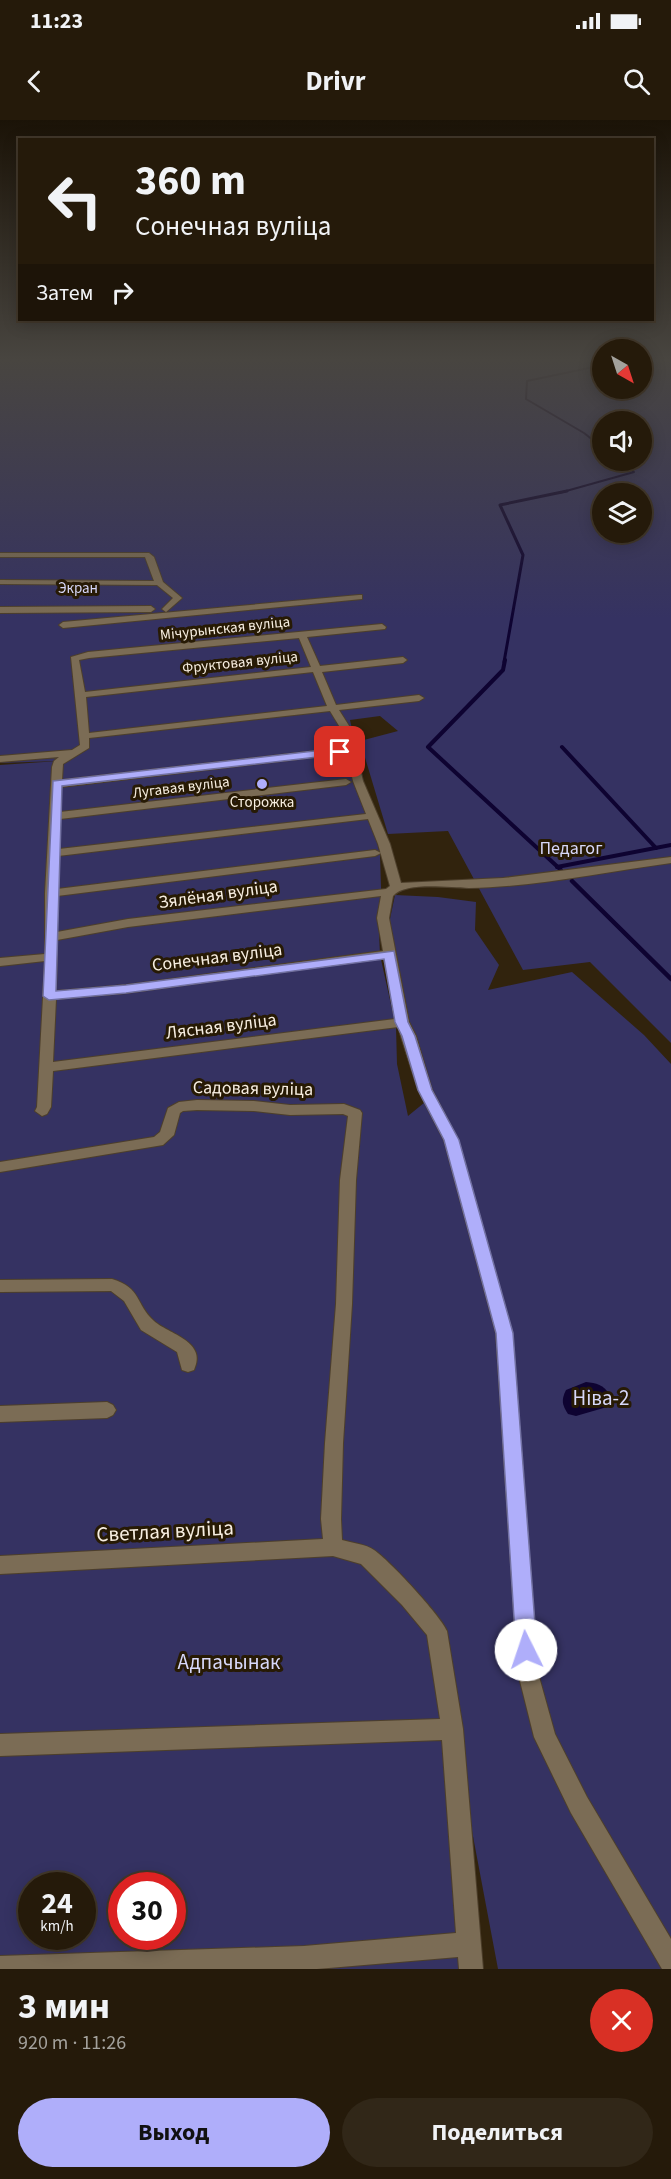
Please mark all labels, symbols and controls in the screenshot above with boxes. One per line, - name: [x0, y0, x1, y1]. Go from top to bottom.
- text: 11:23: [30, 5, 83, 37]
- text: Drivr: [305, 62, 366, 101]
- icon: back: [18, 65, 51, 98]
- icon: search: [620, 65, 653, 98]
- text: 360 m: [135, 151, 246, 211]
- icon: left: [36, 162, 114, 240]
- text: Сонечная вуліца: [135, 207, 331, 246]
- icon: right: [106, 276, 139, 309]
- text: Затем: [36, 277, 94, 309]
- north arrow: [592, 339, 652, 399]
- map controls: [592, 339, 652, 543]
- button: sound: [592, 411, 652, 471]
- button: layers: [592, 483, 652, 543]
- park label: Экран: [58, 578, 98, 599]
- street label: Мічурынская вуліца: [159, 611, 291, 646]
- street label: Фруктовая вуліца: [181, 646, 299, 679]
- pin: [314, 726, 365, 777]
- icon: arrive: [323, 735, 356, 768]
- street label: Лугавая вуліца: [131, 771, 231, 804]
- marker: Сторожка: [255, 777, 269, 791]
- place label: Сторожка: [230, 792, 294, 813]
- park label: Педагог: [539, 836, 603, 861]
- street label: Зялёная вуліца: [157, 874, 279, 915]
- street label: Сонечная вуліца: [151, 937, 284, 978]
- street label: Лясная вуліца: [164, 1007, 278, 1046]
- street label: Садовая вуліца: [193, 1075, 313, 1102]
- park label: Ніва-2: [572, 1383, 630, 1413]
- street label: Светлая вуліца: [96, 1512, 234, 1550]
- position arrow: [494, 1618, 558, 1682]
- park label: Адпачынак: [178, 1647, 281, 1677]
- speed limit sign: 30: [108, 1872, 186, 1950]
- text: 24: [41, 1882, 73, 1925]
- text: km/h: [40, 1916, 74, 1937]
- text: 3 мин: [18, 1981, 110, 2032]
- button: close: [590, 1989, 653, 2052]
- text: 920 m · 11:26: [18, 2029, 126, 2057]
- button: Выход: [18, 2098, 330, 2167]
- button: Поделиться: [342, 2098, 653, 2167]

